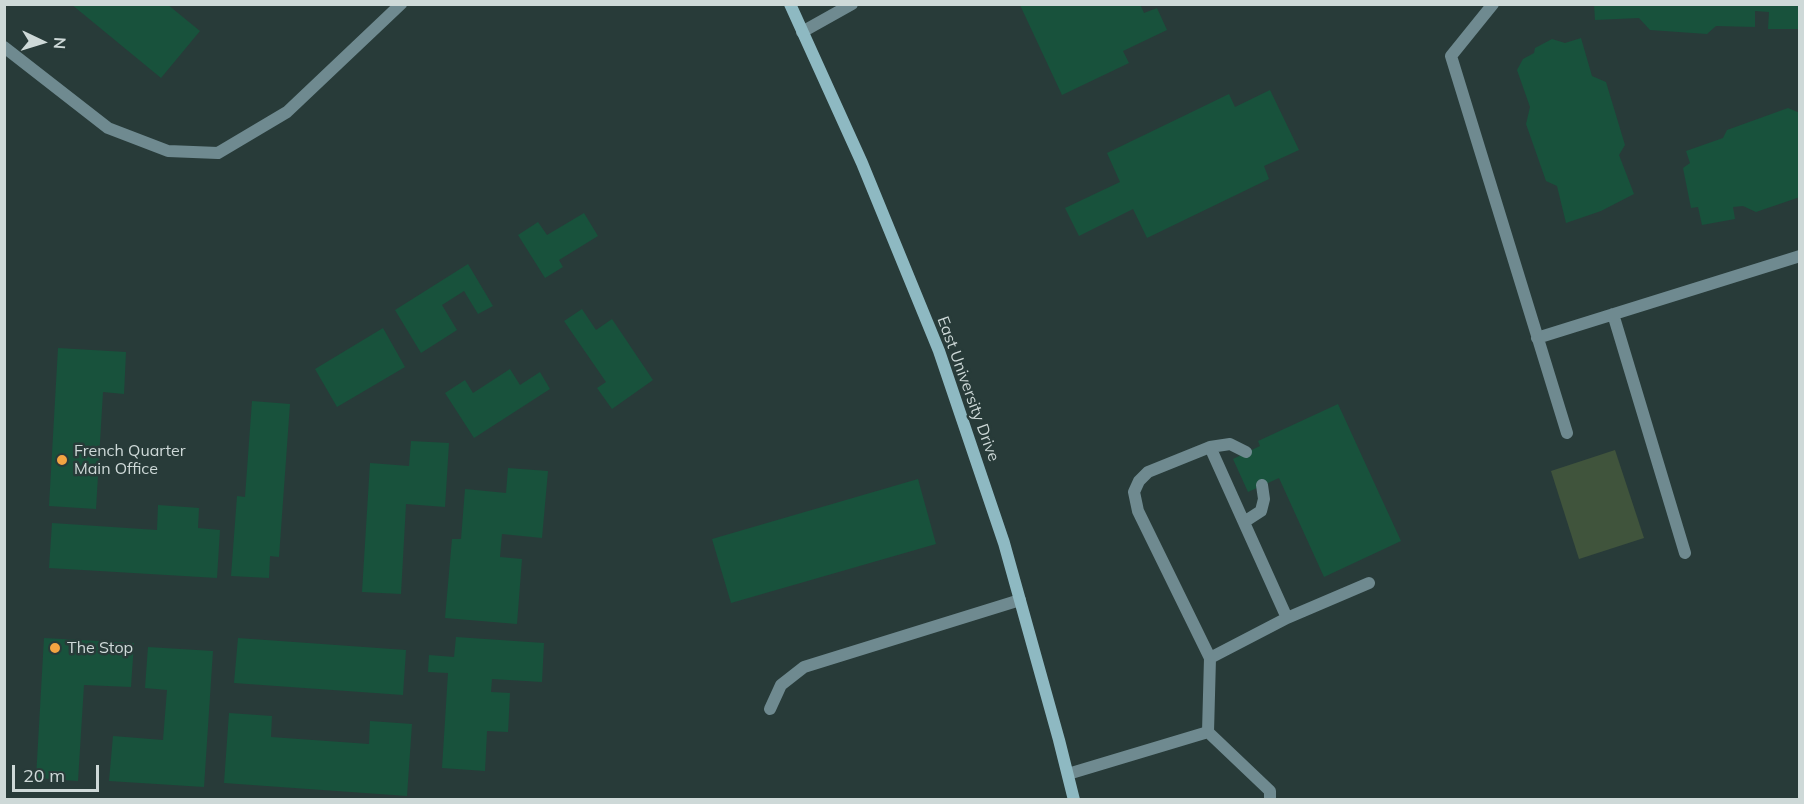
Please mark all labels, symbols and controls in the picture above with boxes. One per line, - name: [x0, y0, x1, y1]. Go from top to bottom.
- north arrow: [12, 12, 72, 72]
- text: N: [50, 37, 70, 50]
- street label: East University Drive: [933, 314, 1003, 464]
- place label: French Quarter Main Office: [74, 441, 186, 479]
- marker: French Quarter Main Office: [55, 453, 69, 467]
- place label: The Stop: [67, 638, 133, 658]
- marker: The Stop: [48, 641, 62, 655]
- scale bar: [15, 753, 102, 791]
- text: 20 m: [23, 764, 65, 787]

